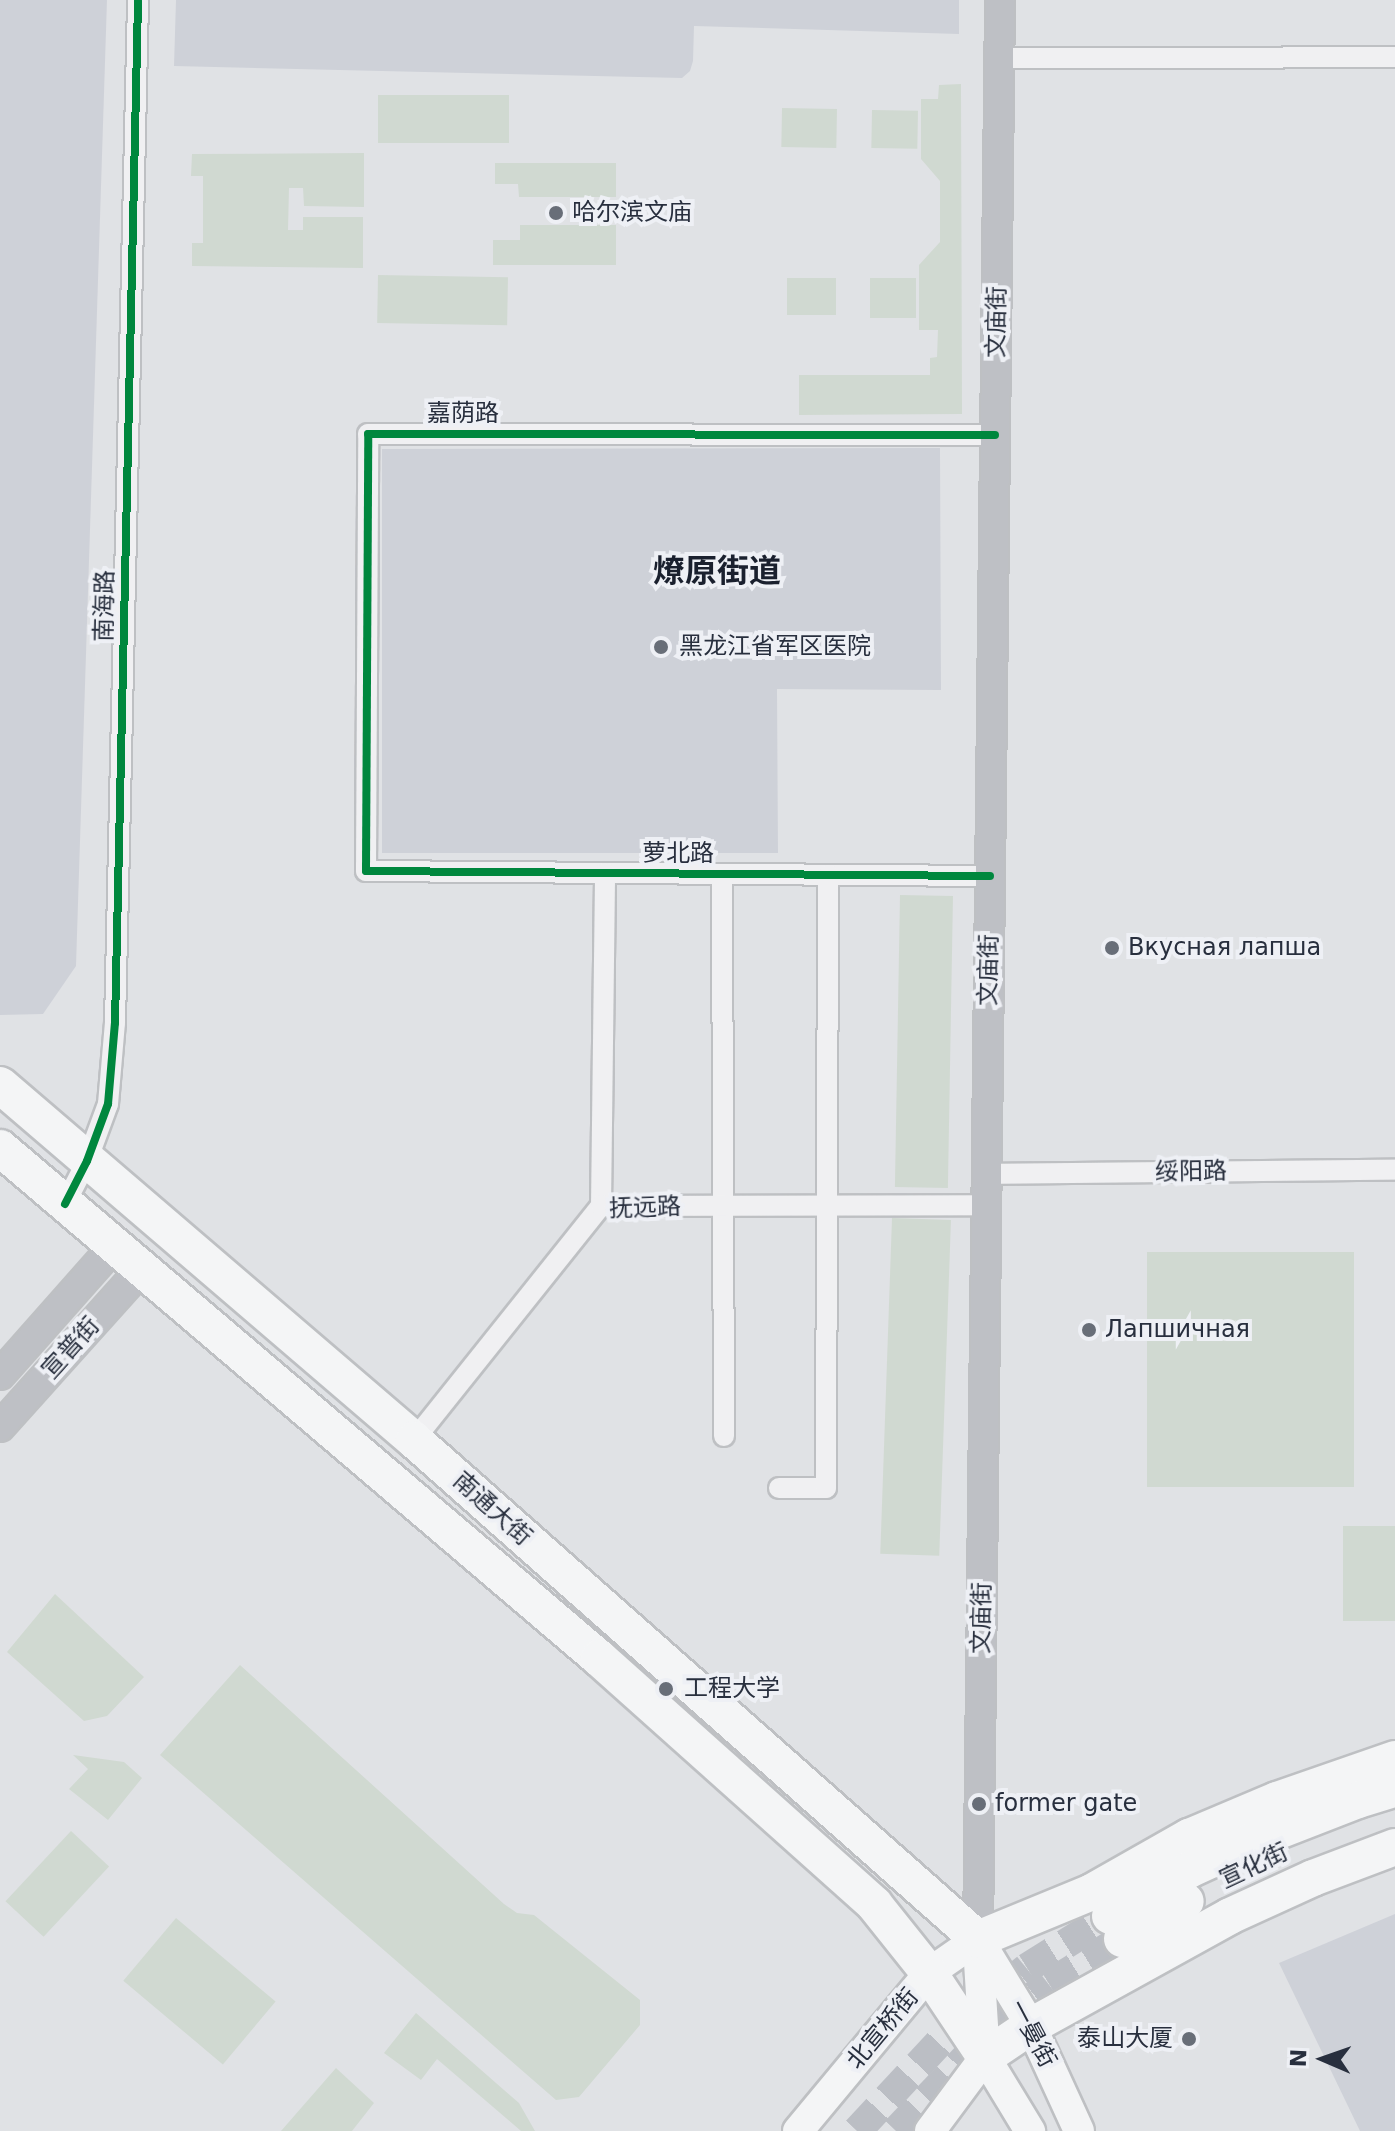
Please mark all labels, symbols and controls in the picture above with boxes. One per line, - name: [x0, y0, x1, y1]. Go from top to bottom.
- place label: 哈尔滨文庙: [572, 199, 692, 227]
- marker: 哈尔滨文庙: [547, 204, 565, 222]
- street label: 文庙街: [982, 286, 1012, 358]
- street label: 嘉荫路: [427, 400, 499, 428]
- district label: 燎原街道: [653, 552, 781, 590]
- street label: 南海路: [90, 570, 120, 642]
- place label: 黑龙江省军区医院: [679, 633, 871, 661]
- marker: 黑龙江省军区医院: [650, 636, 672, 658]
- street label: 萝北路: [642, 840, 714, 868]
- street label: 文庙街: [974, 934, 1004, 1006]
- place label: Вкусная лапша: [1128, 934, 1321, 962]
- marker: Вкусная лапша: [1103, 939, 1121, 957]
- street label: 绥阳路: [1155, 1157, 1227, 1187]
- street label: 抚远路: [609, 1192, 681, 1224]
- street label: 宣普街: [36, 1312, 106, 1384]
- place label: Лапшичная: [1105, 1316, 1250, 1344]
- marker: Лапшичная: [1080, 1321, 1098, 1339]
- street label: 南通大街: [447, 1466, 537, 1552]
- street label: 文庙街: [967, 1582, 997, 1654]
- place label: 工程大学: [684, 1675, 780, 1703]
- marker: 工程大学: [655, 1678, 677, 1700]
- place label: former gate: [995, 1790, 1137, 1818]
- marker: former gate: [970, 1795, 988, 1813]
- street label: 宣化街: [1215, 1838, 1293, 1894]
- street label: 北宣桥街: [841, 1983, 925, 2075]
- street label: 一曼街: [1002, 1995, 1062, 2073]
- north arrow: [1283, 2019, 1363, 2099]
- place label: 泰山大厦: [1077, 2025, 1173, 2053]
- marker: 泰山大厦: [1180, 2030, 1198, 2048]
- text: N: [1286, 2049, 1311, 2068]

